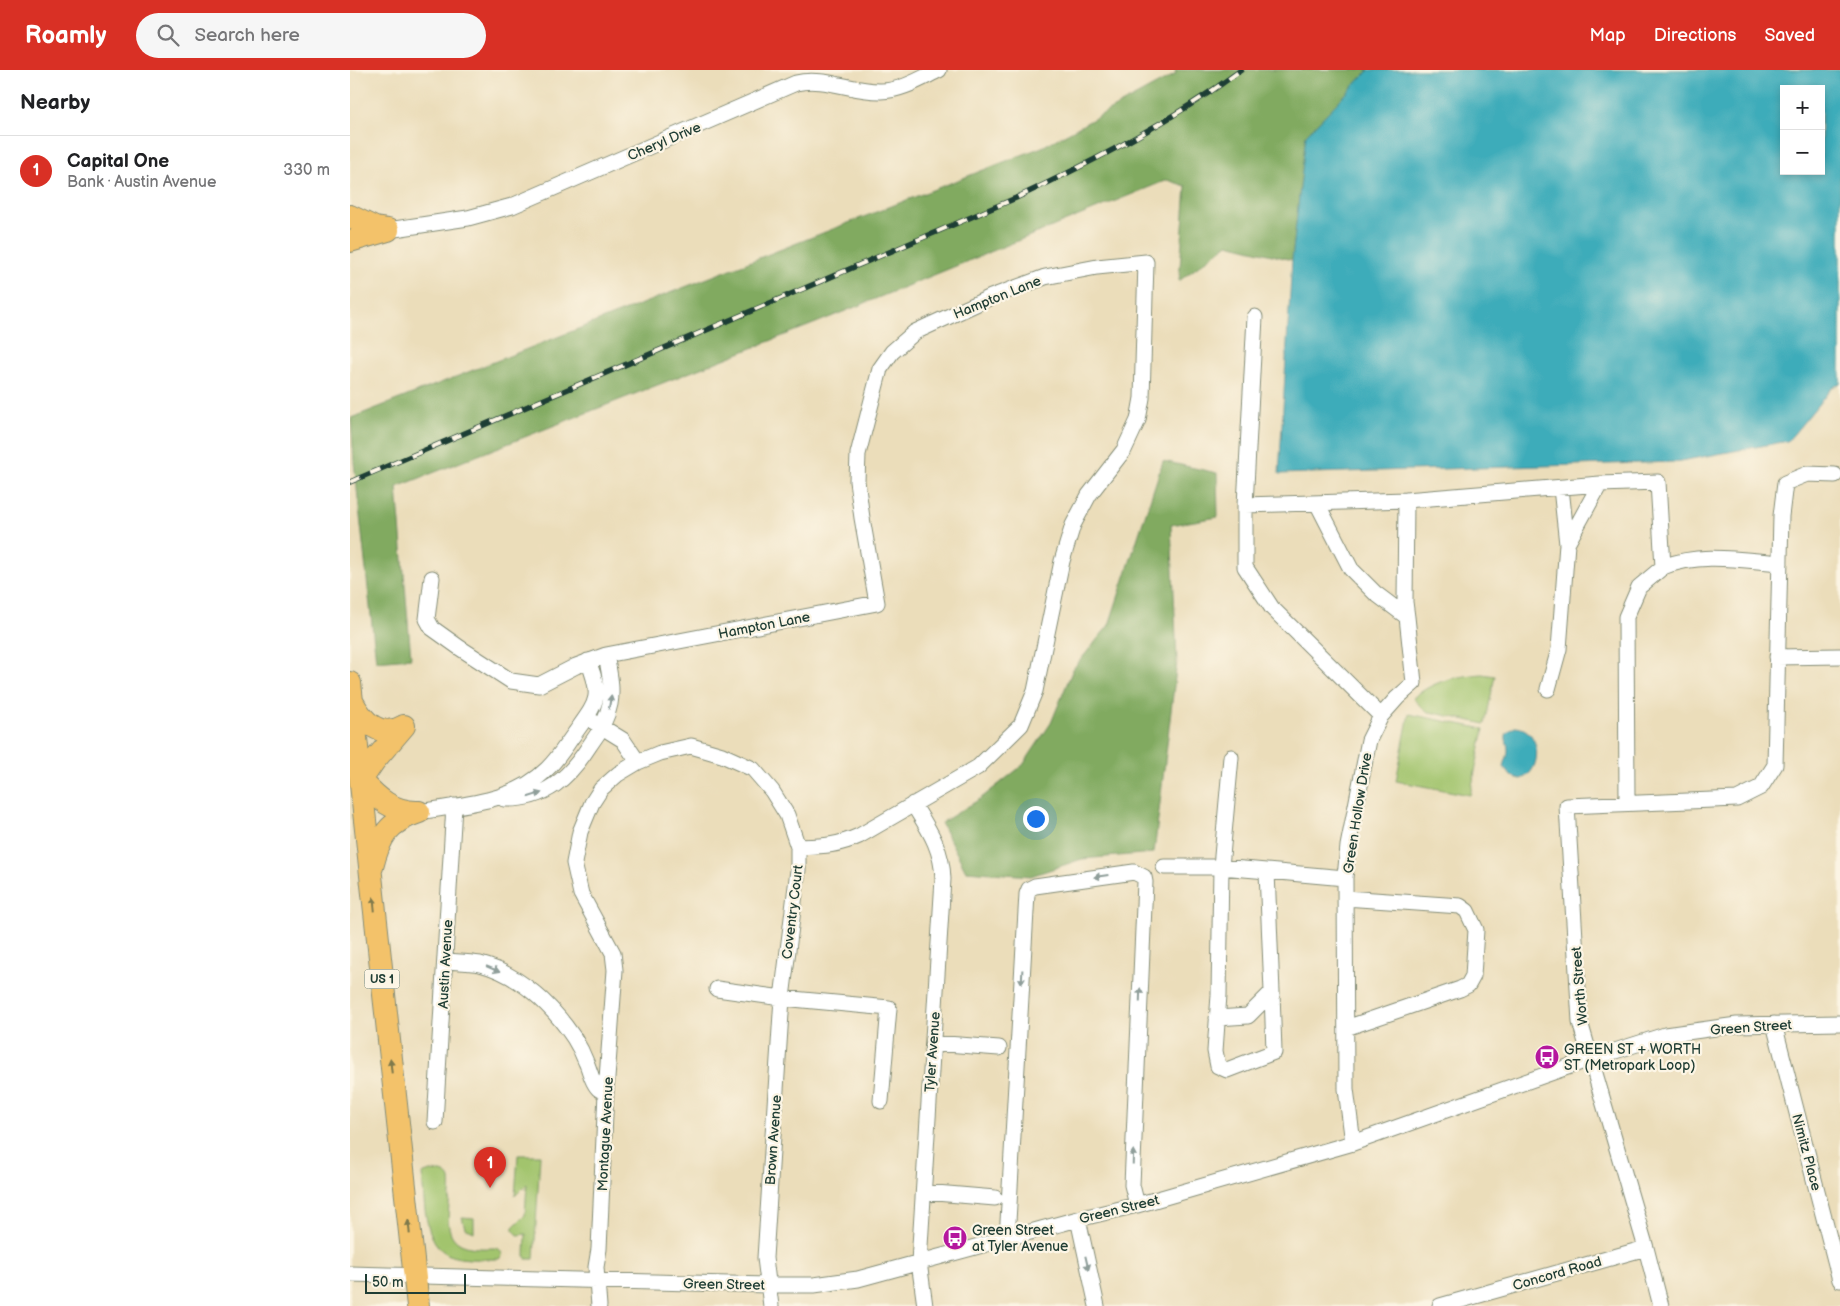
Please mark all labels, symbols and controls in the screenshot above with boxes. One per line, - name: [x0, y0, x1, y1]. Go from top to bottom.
- search box: [136, 13, 486, 58]
- text: Roamly: [25, 21, 106, 50]
- icon: search: [154, 21, 182, 49]
- text: Search here: [194, 24, 300, 47]
- text: Map: [1590, 25, 1626, 46]
- text: Directions: [1654, 25, 1736, 46]
- text: Saved: [1764, 25, 1815, 46]
- map controls: [1780, 85, 1825, 175]
- button: +: [1780, 85, 1825, 130]
- text: Nearby: [20, 90, 90, 115]
- street label: Cheryl Drive: [625, 118, 703, 165]
- button: −: [1780, 130, 1825, 175]
- text: Capital One: [67, 150, 169, 173]
- text: 1: [33, 161, 39, 180]
- text: 330 m: [283, 161, 330, 180]
- text: Bank · Austin Avenue: [67, 173, 216, 192]
- street label: Hampton Lane: [951, 272, 1043, 323]
- street label: Hampton Lane: [717, 608, 811, 643]
- one-way arrow: [606, 694, 614, 710]
- street label: Green Hollow Drive: [1340, 752, 1375, 875]
- one-way arrow: [528, 791, 543, 799]
- your location: [1023, 806, 1049, 832]
- street label: Coventry Court: [778, 863, 807, 960]
- one-way arrow: [1093, 872, 1109, 880]
- one-way arrow: [370, 896, 378, 912]
- street label: Austin Avenue: [435, 919, 456, 1009]
- street label: Worth Street: [1568, 945, 1591, 1026]
- one-way arrow: [486, 965, 501, 973]
- road number: US 1: [365, 970, 400, 989]
- one-way arrow: [1018, 970, 1026, 986]
- one-way arrow: [1136, 987, 1144, 1003]
- street label: Tyler Avenue: [921, 1011, 944, 1093]
- street label: Green Street: [1710, 1016, 1793, 1039]
- place label: GREEN ST + WORTH ST (Metropark Loop): [1564, 1041, 1701, 1074]
- bus stop icon: GREEN ST + WORTH ST (Metropark Loop): [1534, 1044, 1560, 1070]
- one-way arrow: [387, 1058, 395, 1074]
- street label: Montague Avenue: [594, 1076, 617, 1192]
- street label: Brown Avenue: [762, 1094, 785, 1186]
- street label: Nimitz Place: [1788, 1112, 1825, 1192]
- pin: 1: [474, 1147, 506, 1188]
- one-way arrow: [1129, 1149, 1137, 1165]
- street label: Green Street: [1077, 1191, 1162, 1228]
- one-way arrow: [405, 1219, 413, 1235]
- place label: Green Street at Tyler Avenue: [972, 1222, 1068, 1255]
- bus stop icon: Green Street at Tyler Avenue: [942, 1225, 968, 1251]
- street label: Concord Road: [1511, 1253, 1604, 1294]
- one-way arrow: [1083, 1255, 1091, 1270]
- scale bar: [365, 1271, 466, 1294]
- text: 50 m: [372, 1274, 404, 1291]
- street label: Green Street: [683, 1275, 766, 1294]

